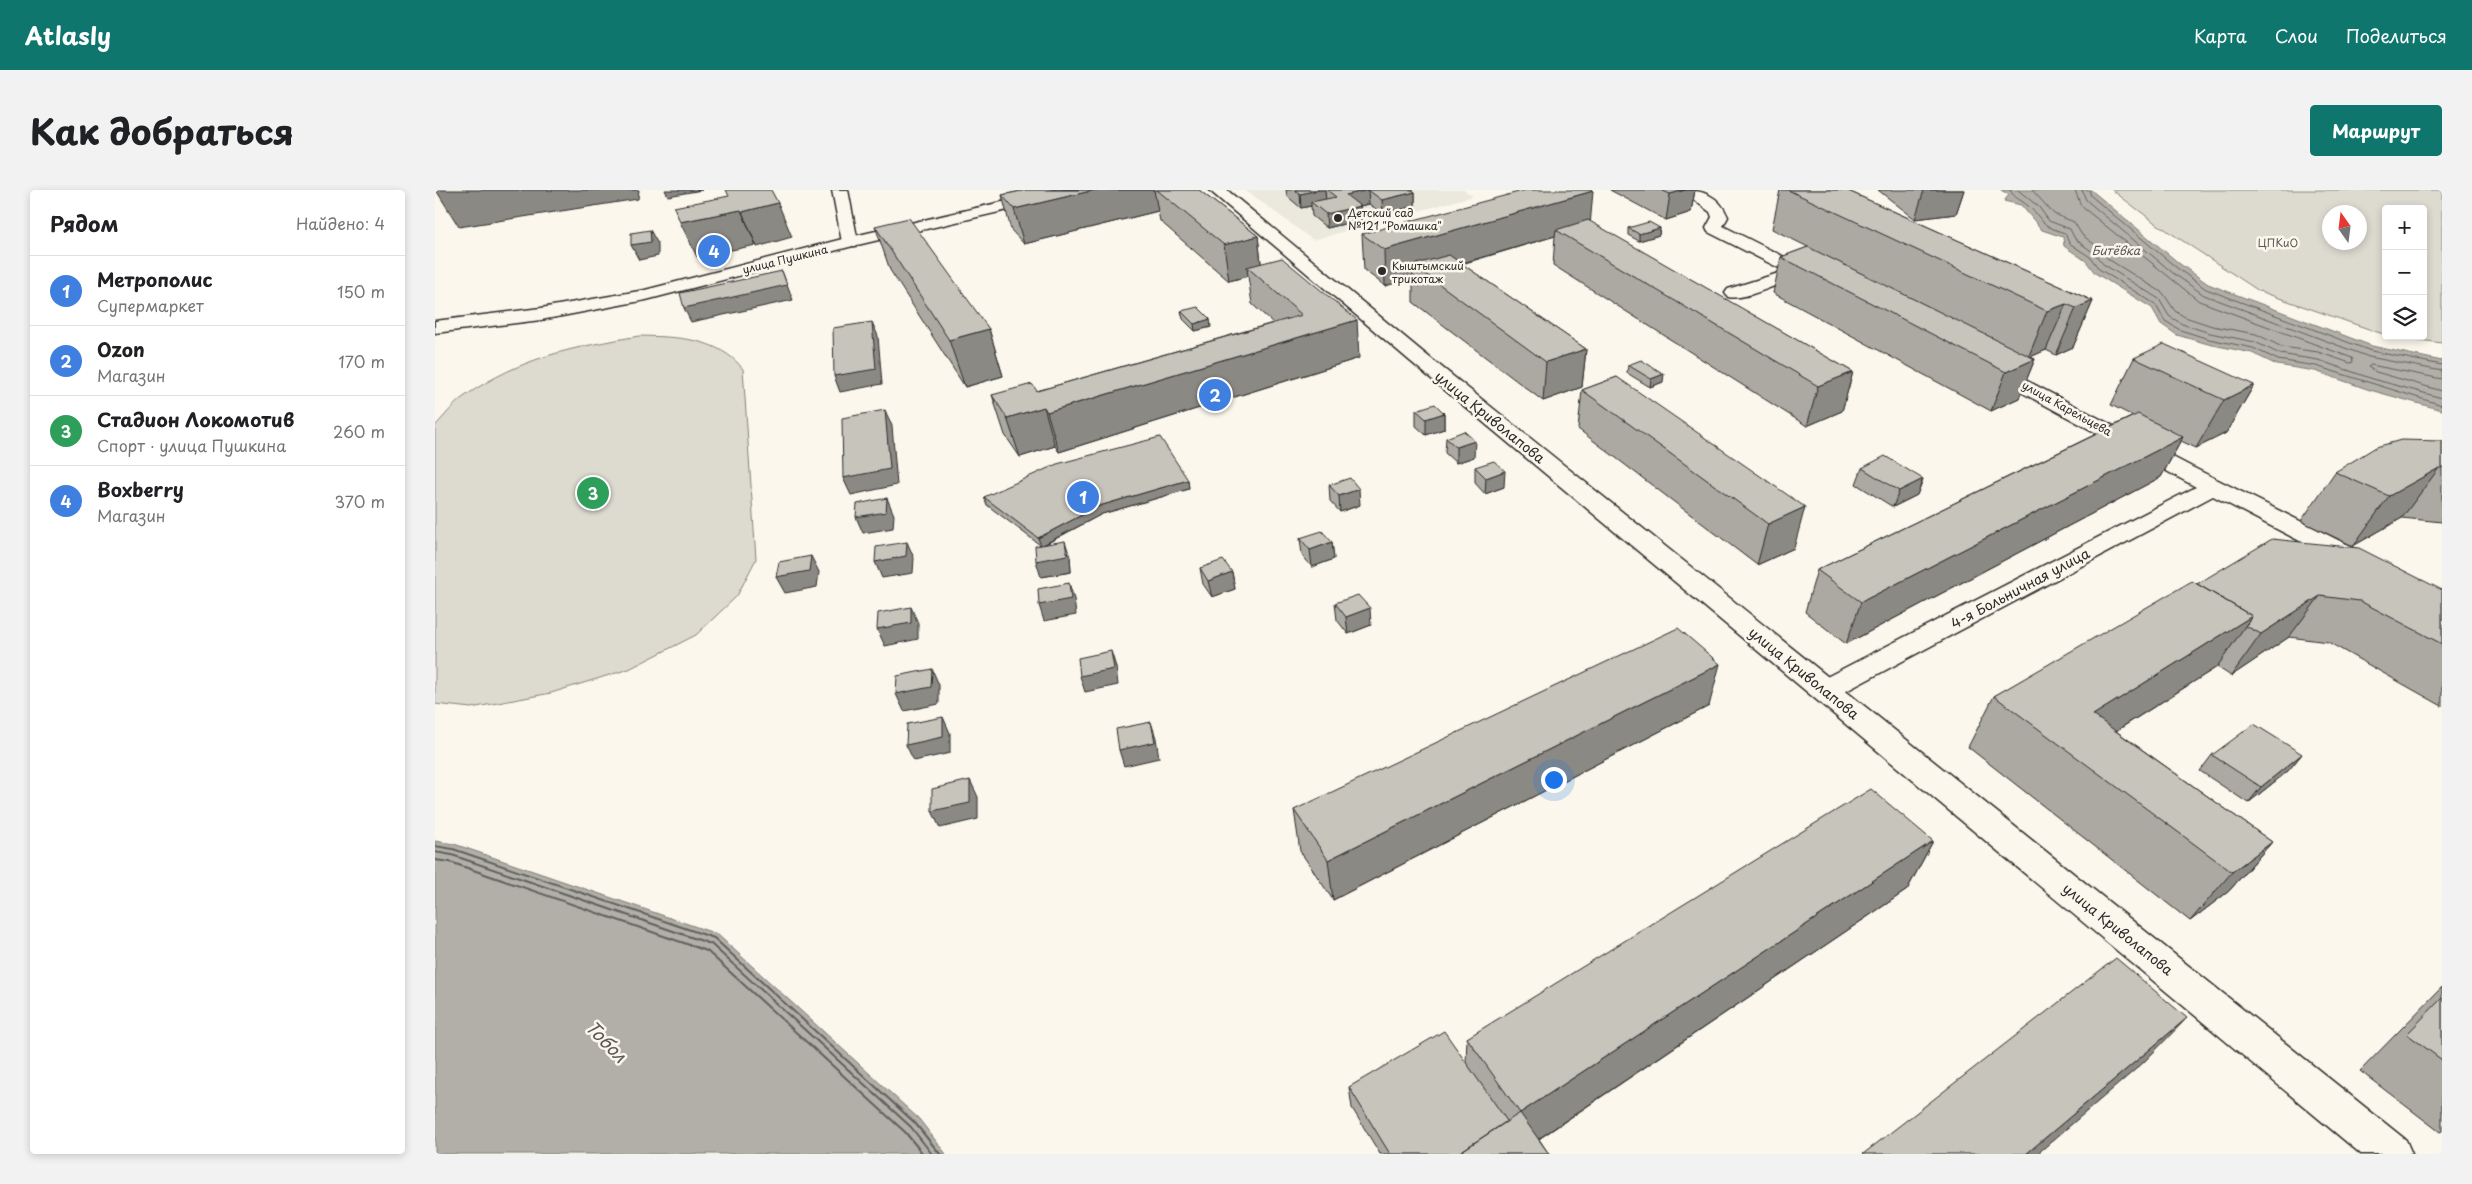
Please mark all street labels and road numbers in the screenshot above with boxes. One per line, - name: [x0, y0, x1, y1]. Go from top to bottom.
- street label: улица Пушкина: [741, 240, 829, 278]
- street label: улица Криволапова: [1430, 366, 1550, 468]
- street label: улица Карельцева: [2019, 376, 2115, 440]
- street label: 4-я Больничная улица: [1947, 542, 2093, 634]
- street label: улица Криволапова: [1744, 622, 1864, 724]
- street label: улица Криволапова: [2058, 878, 2178, 980]

